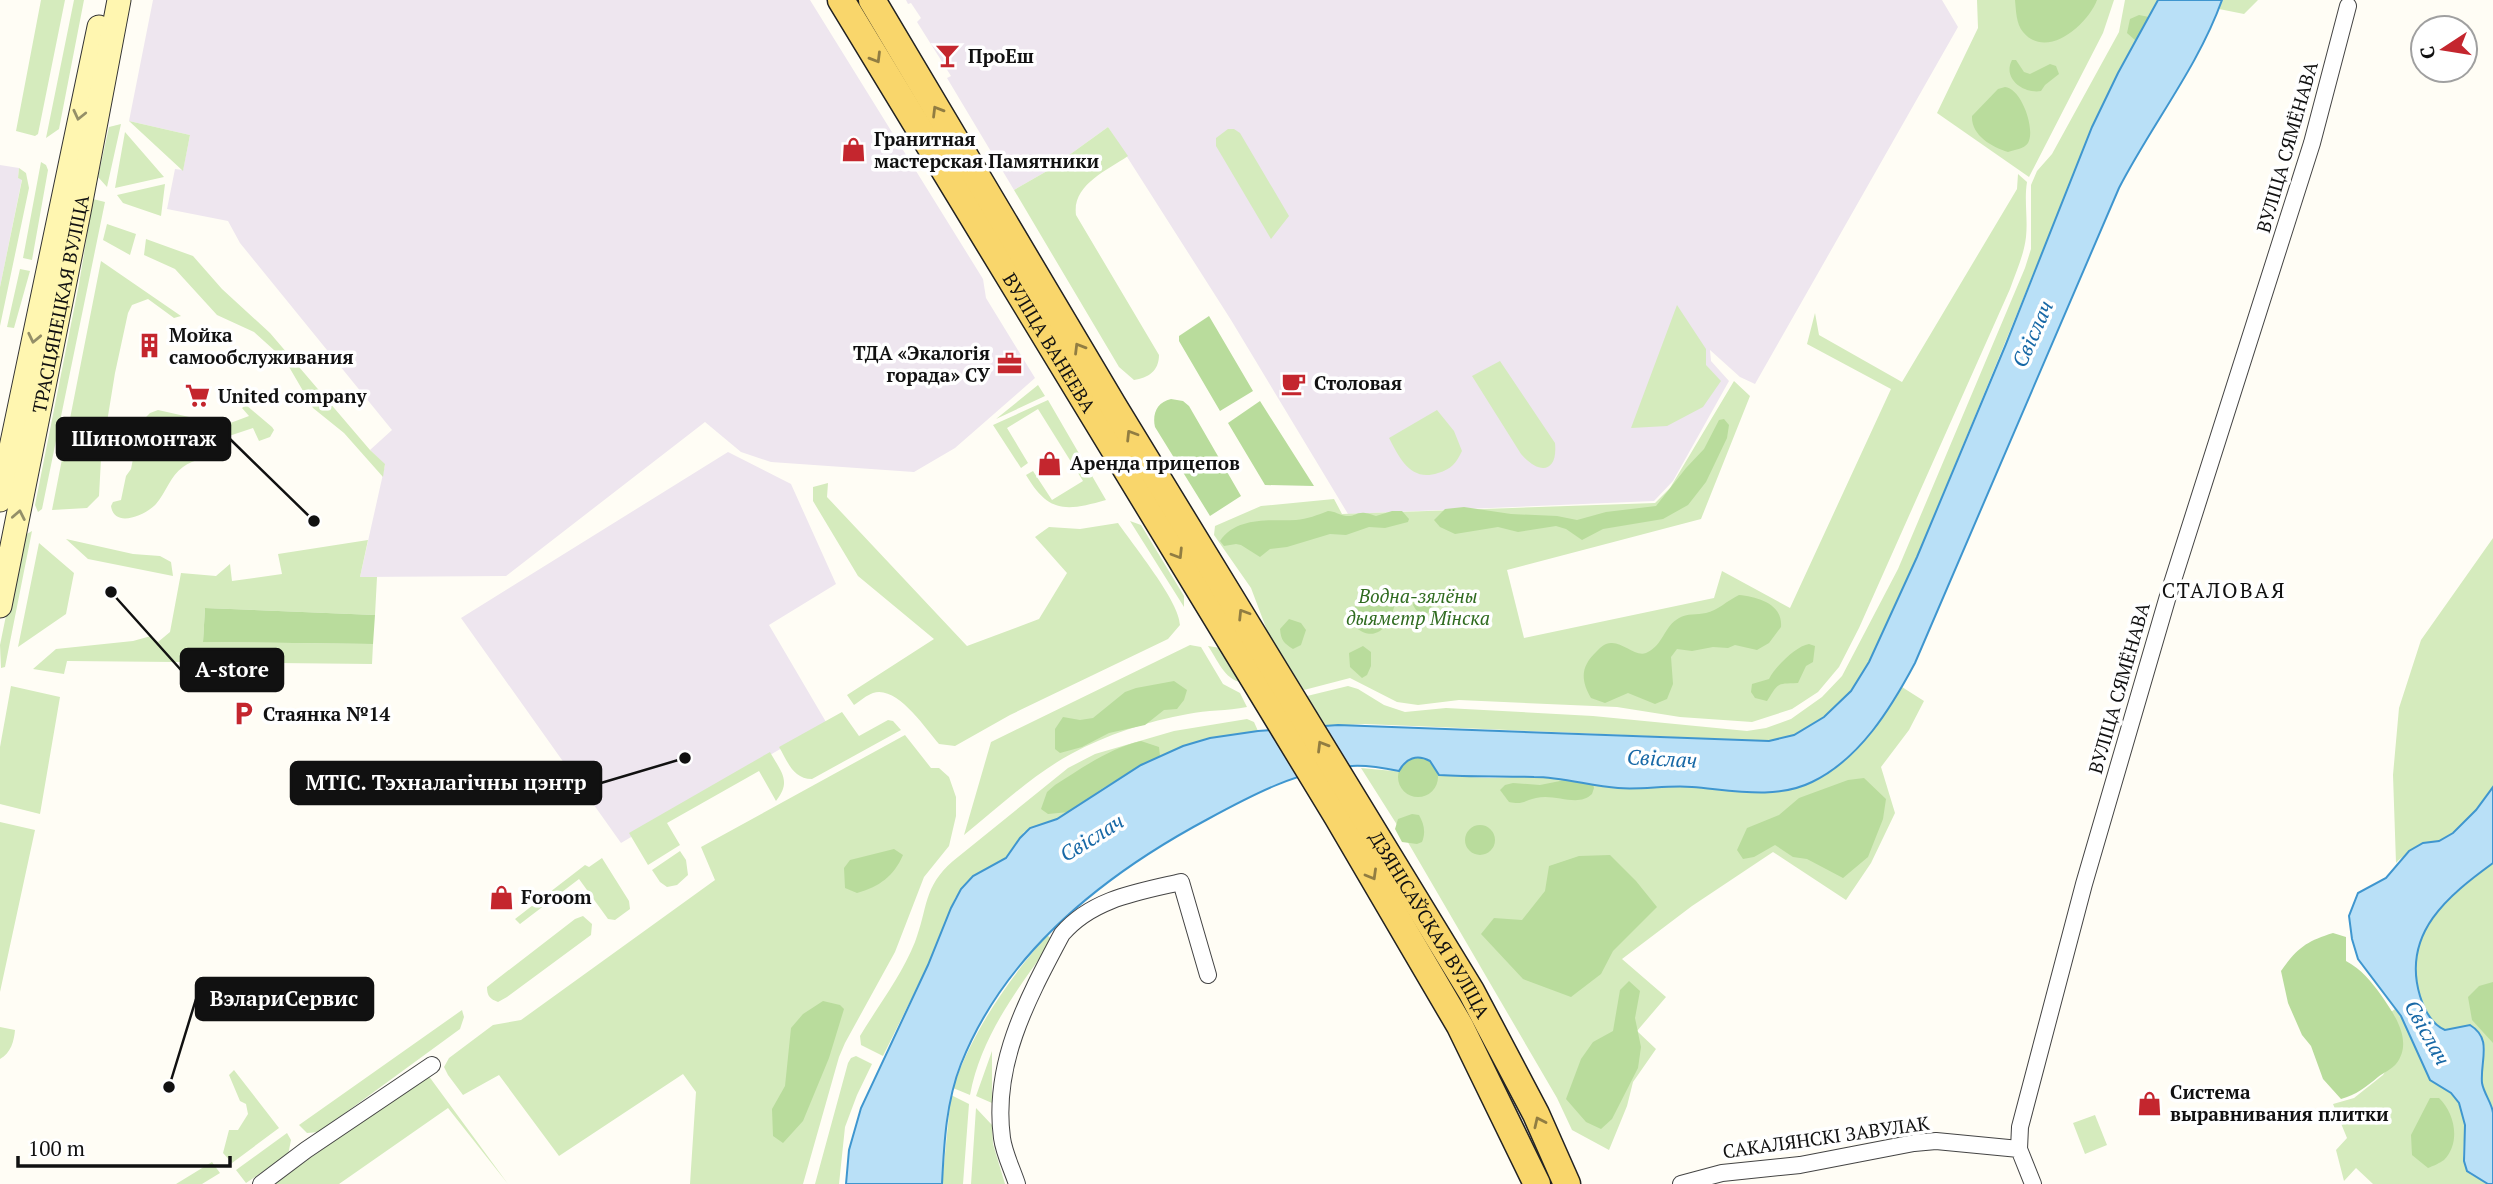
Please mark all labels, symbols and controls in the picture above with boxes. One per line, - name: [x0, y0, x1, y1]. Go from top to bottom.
- north arrow: [2409, 14, 2479, 84]
- bar icon: ПроЕш: [934, 42, 962, 70]
- place label: ПроЕш: [968, 43, 1034, 68]
- text: С: [2413, 44, 2440, 61]
- one-way arrow: [868, 51, 881, 64]
- street label: ВУЛІЦА СЯМЁНАВА: [2250, 58, 2323, 235]
- one-way arrow: [932, 106, 945, 119]
- one-way arrow: [73, 108, 88, 120]
- place label: Гранитная мастерская Памятники: [874, 126, 1099, 173]
- shop icon: Гранитная мастерская Памятники: [840, 136, 868, 164]
- street label: ТРАСЦЯНЕЦКАЯ ВУЛІЦА: [26, 193, 94, 415]
- street label: ВУЛІЦА ВАНЕЕВА: [998, 268, 1102, 417]
- water label: Свіслач: [2005, 296, 2059, 371]
- place label: Мойка самообслуживания: [169, 322, 354, 369]
- one-way arrow: [28, 332, 43, 344]
- building icon: Мойка самообслуживания: [135, 332, 163, 360]
- place label: ТДА «Экалогія горада» СУ: [853, 340, 990, 387]
- one-way arrow: [1074, 343, 1087, 356]
- office icon: ТДА «Экалогія горада» СУ: [996, 350, 1024, 378]
- cafe icon: Столовая: [1280, 369, 1308, 397]
- place label: Столовая: [1314, 370, 1402, 395]
- supermarket icon: United company: [184, 382, 212, 410]
- place label: United company: [218, 383, 368, 408]
- callout: Шиномонтаж: [57, 418, 230, 460]
- text: Шиномонтаж: [72, 424, 217, 452]
- one-way arrow: [1127, 429, 1140, 442]
- shop icon: Аренда прицепов: [1036, 449, 1064, 477]
- place label: Аренда прицепов: [1070, 450, 1240, 475]
- one-way arrow: [10, 509, 25, 521]
- one-way arrow: [1169, 546, 1182, 559]
- district label: СТАЛОВАЯ: [2162, 576, 2286, 604]
- park label: Водна-зялёны дыяметр Мінска: [1346, 583, 1490, 630]
- street label: ВУЛІЦА СЯМЁНАВА: [2082, 599, 2155, 776]
- one-way arrow: [1238, 609, 1251, 622]
- callout: А-store: [181, 649, 283, 691]
- text: А-store: [195, 655, 269, 683]
- parking icon: Стаянка №14: [229, 700, 257, 728]
- place label: Стаянка №14: [263, 701, 390, 726]
- one-way arrow: [1318, 740, 1331, 753]
- water label: Свіслач: [1626, 742, 1698, 774]
- callout: МТІС. Тэхналагічны цэнтр: [291, 762, 601, 804]
- text: МТІС. Тэхналагічны цэнтр: [306, 768, 587, 796]
- water label: Свіслач: [1054, 807, 1129, 868]
- street label: ДЗЯНІСАЎСКАЯ ВУЛІЦА: [1364, 826, 1496, 1022]
- one-way arrow: [1364, 868, 1377, 881]
- shop icon: Foroom: [487, 883, 515, 911]
- place label: Foroom: [521, 884, 592, 909]
- callout: ВэлариСервис: [196, 978, 373, 1020]
- text: ВэлариСервис: [210, 984, 358, 1012]
- water label: Свіслач: [2399, 995, 2457, 1070]
- place label: Система выравнивания плитки: [2170, 1079, 2389, 1126]
- shop icon: Система выравнивания плитки: [2136, 1089, 2164, 1117]
- street label: САКАЛЯНСКІ ЗАВУЛАК: [1721, 1110, 1932, 1163]
- one-way arrow: [1533, 1117, 1547, 1129]
- scale bar: [18, 1124, 229, 1168]
- text: 100 m: [28, 1134, 85, 1162]

